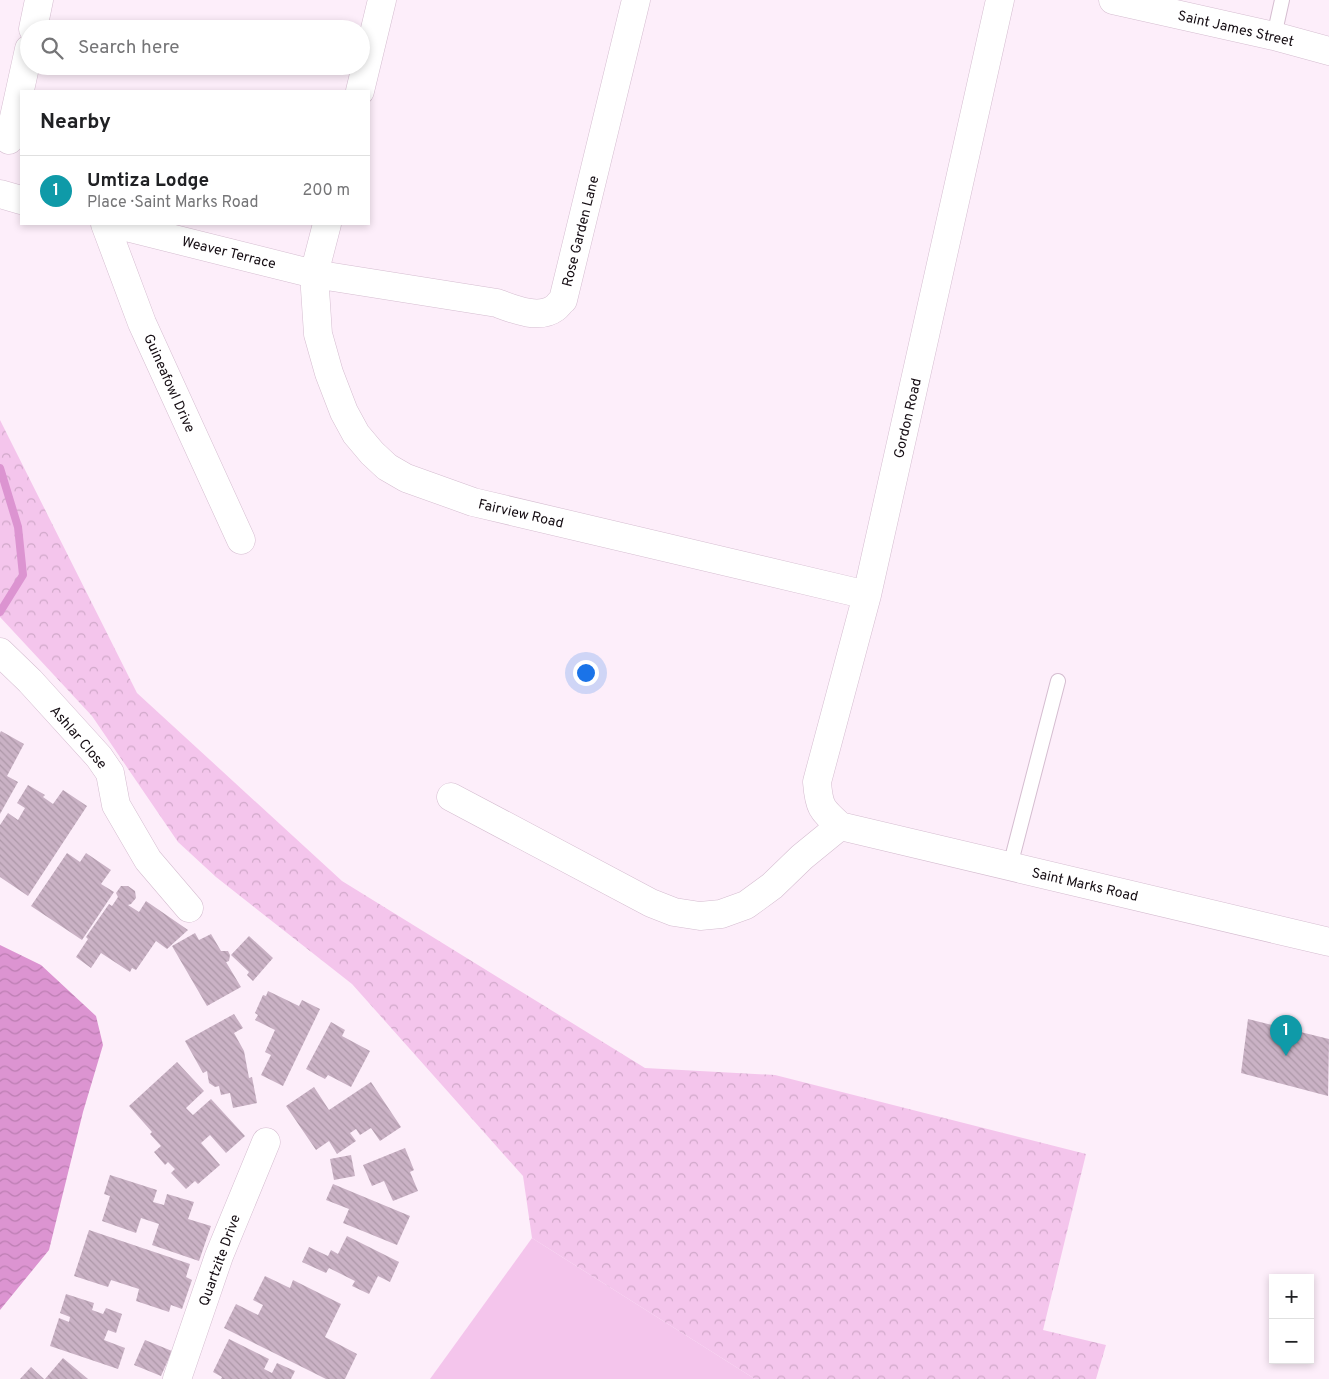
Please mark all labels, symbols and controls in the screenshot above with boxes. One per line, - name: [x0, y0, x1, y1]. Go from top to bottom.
- street label: Saint James Street: [1176, 8, 1295, 51]
- search box: [20, 20, 370, 75]
- icon: search: [38, 34, 66, 62]
- text: Search here: [78, 36, 180, 60]
- text: Nearby: [40, 109, 111, 136]
- text: Umtiza Lodge: [87, 169, 209, 193]
- street label: Rose Garden Lane: [559, 174, 603, 289]
- text: 1: [53, 181, 59, 201]
- text: 200 m: [302, 181, 350, 201]
- text: Place · Saint Marks Road: [87, 193, 258, 213]
- street label: Weaver Terrace: [180, 234, 278, 273]
- street label: Guineafowl Drive: [139, 332, 198, 436]
- street label: Gordon Road: [891, 377, 926, 460]
- street label: Fairview Road: [476, 496, 565, 533]
- your location: [573, 660, 599, 686]
- street label: Ashlar Close: [46, 703, 110, 773]
- street label: Saint Marks Road: [1030, 865, 1140, 906]
- pin: 1: [1270, 1015, 1302, 1056]
- street label: Quartzite Drive: [196, 1212, 245, 1309]
- map controls: [1269, 1274, 1314, 1364]
- button: +: [1269, 1274, 1314, 1319]
- button: −: [1269, 1319, 1314, 1364]

